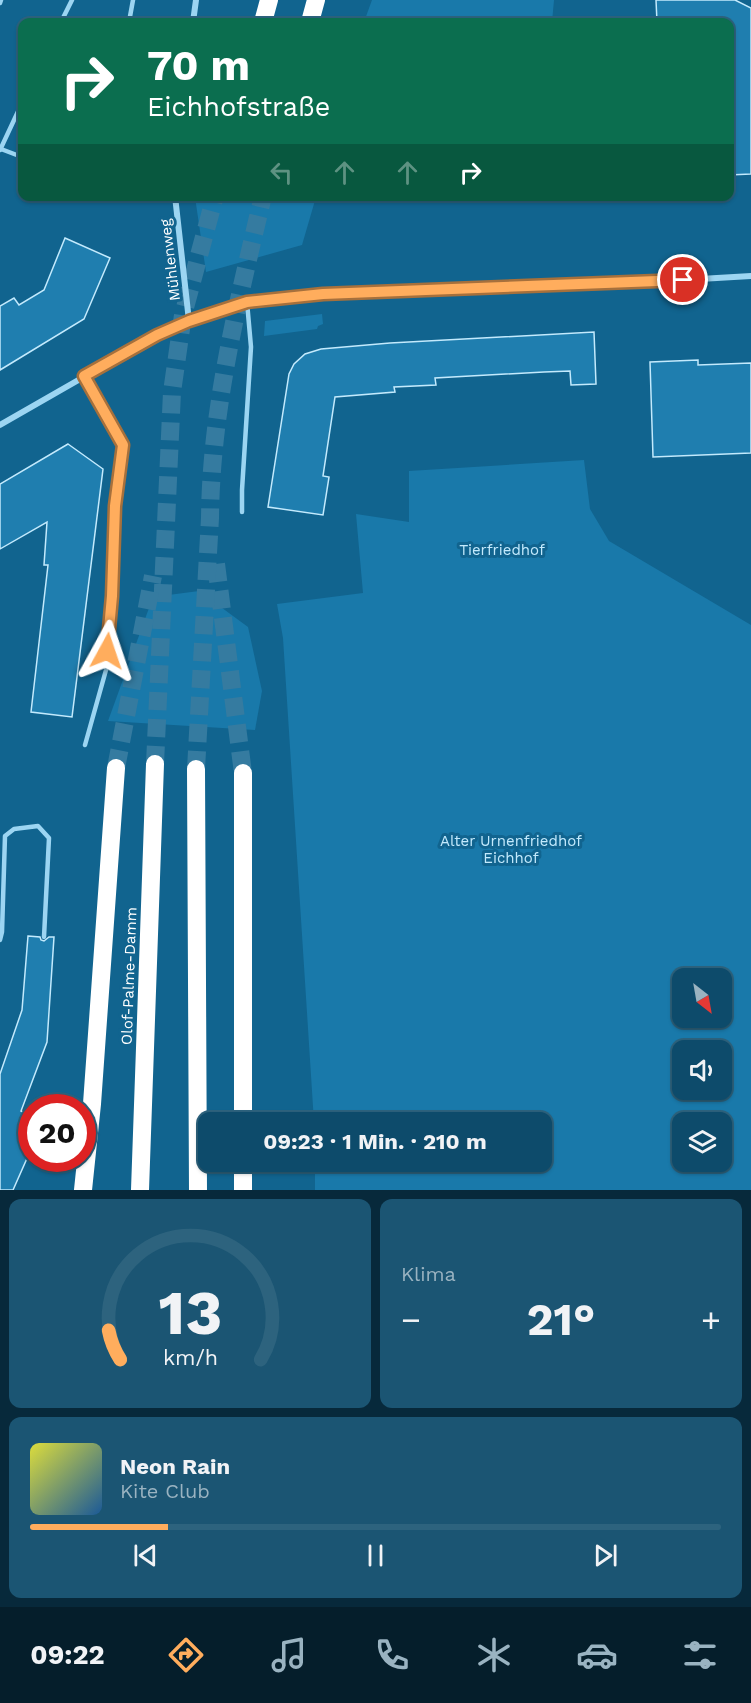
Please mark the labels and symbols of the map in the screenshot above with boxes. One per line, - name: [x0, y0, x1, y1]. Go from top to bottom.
- street label: Mühlenweg: [156, 218, 184, 302]
- pin: [657, 254, 708, 305]
- park label: Tierfriedhof: [459, 541, 545, 559]
- position arrow: [75, 619, 139, 683]
- park label: Alter Urnenfriedhof Eichhof: [440, 832, 582, 867]
- street label: Olof-Palme-Damm: [118, 907, 140, 1045]
- north arrow: [672, 968, 732, 1028]
- speed limit sign: 20: [18, 1094, 96, 1172]

